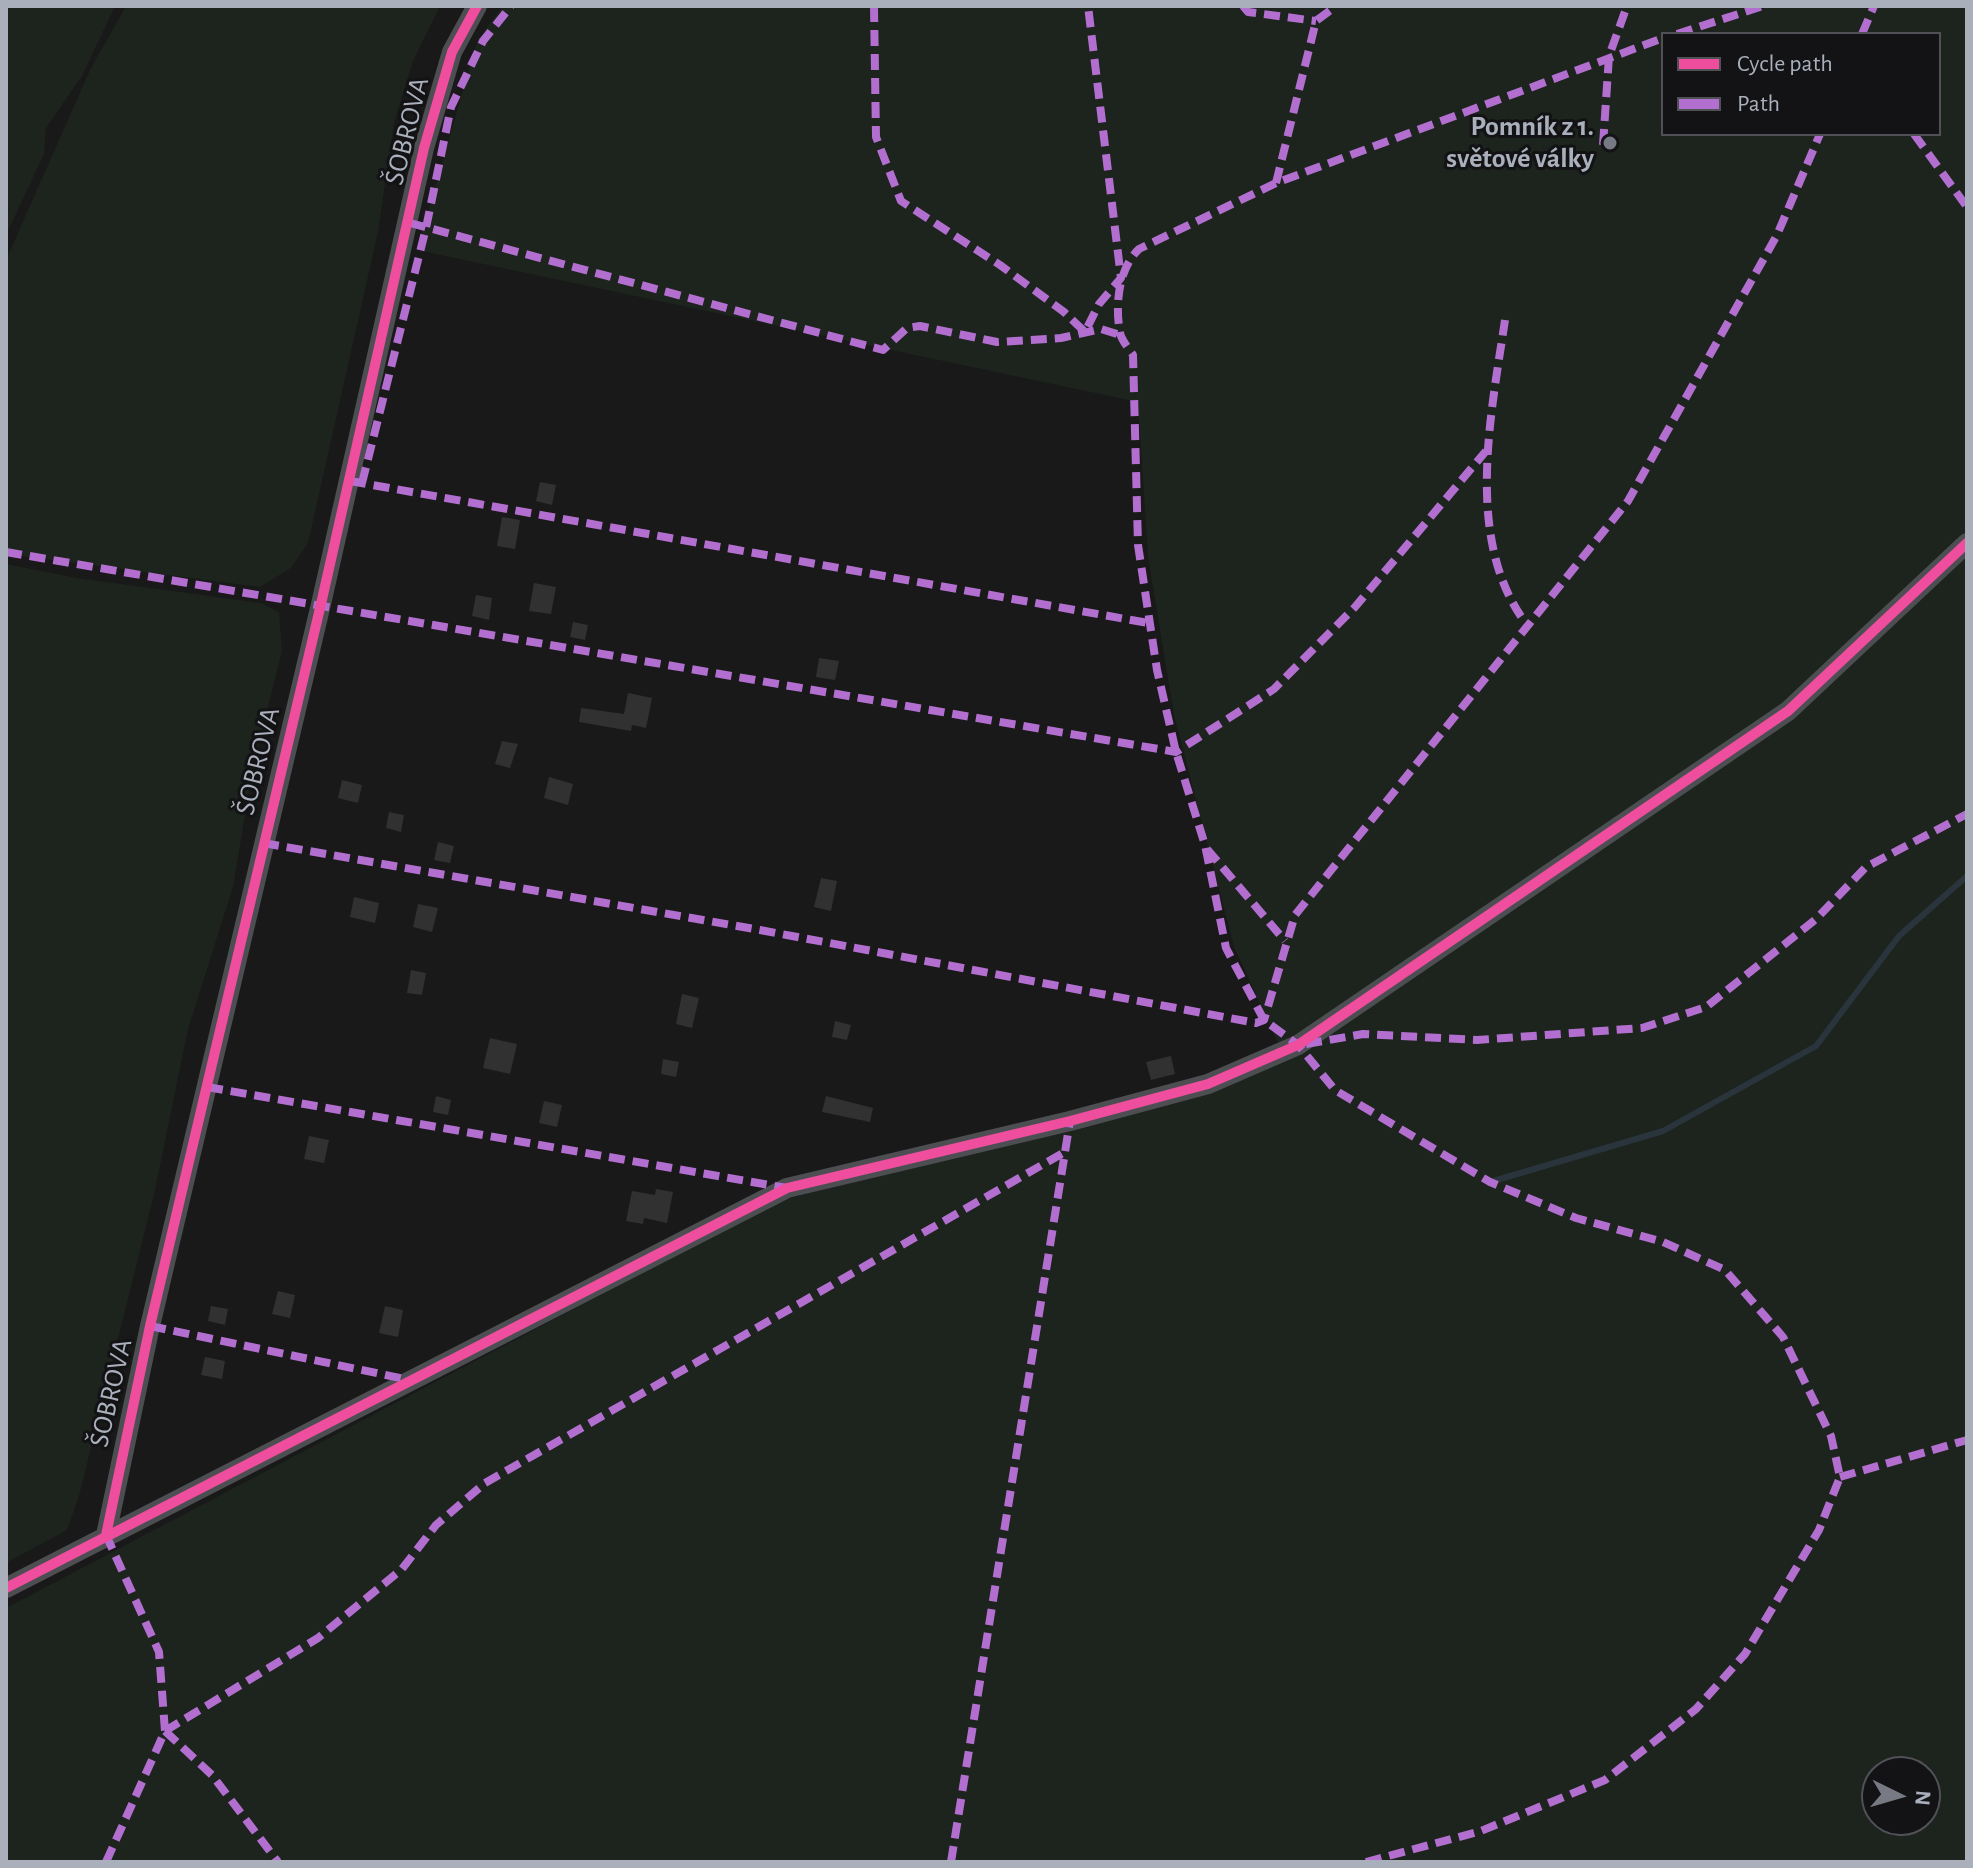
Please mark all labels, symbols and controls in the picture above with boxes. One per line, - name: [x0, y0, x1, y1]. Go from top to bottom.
- legend: [1661, 32, 1941, 136]
- text: Cycle path: [1737, 52, 1833, 76]
- street label: ŠOBROVA: [377, 74, 437, 188]
- text: Path: [1737, 92, 1780, 116]
- place label: Pomník z 1. světové války: [1446, 110, 1594, 176]
- marker: Pomník z 1. světové války: [1601, 134, 1619, 152]
- street label: ŠOBROVA: [228, 704, 288, 818]
- street label: ŠOBROVA: [82, 1336, 140, 1450]
- north arrow: [1861, 1756, 1941, 1836]
- text: N: [1911, 1789, 1935, 1806]

